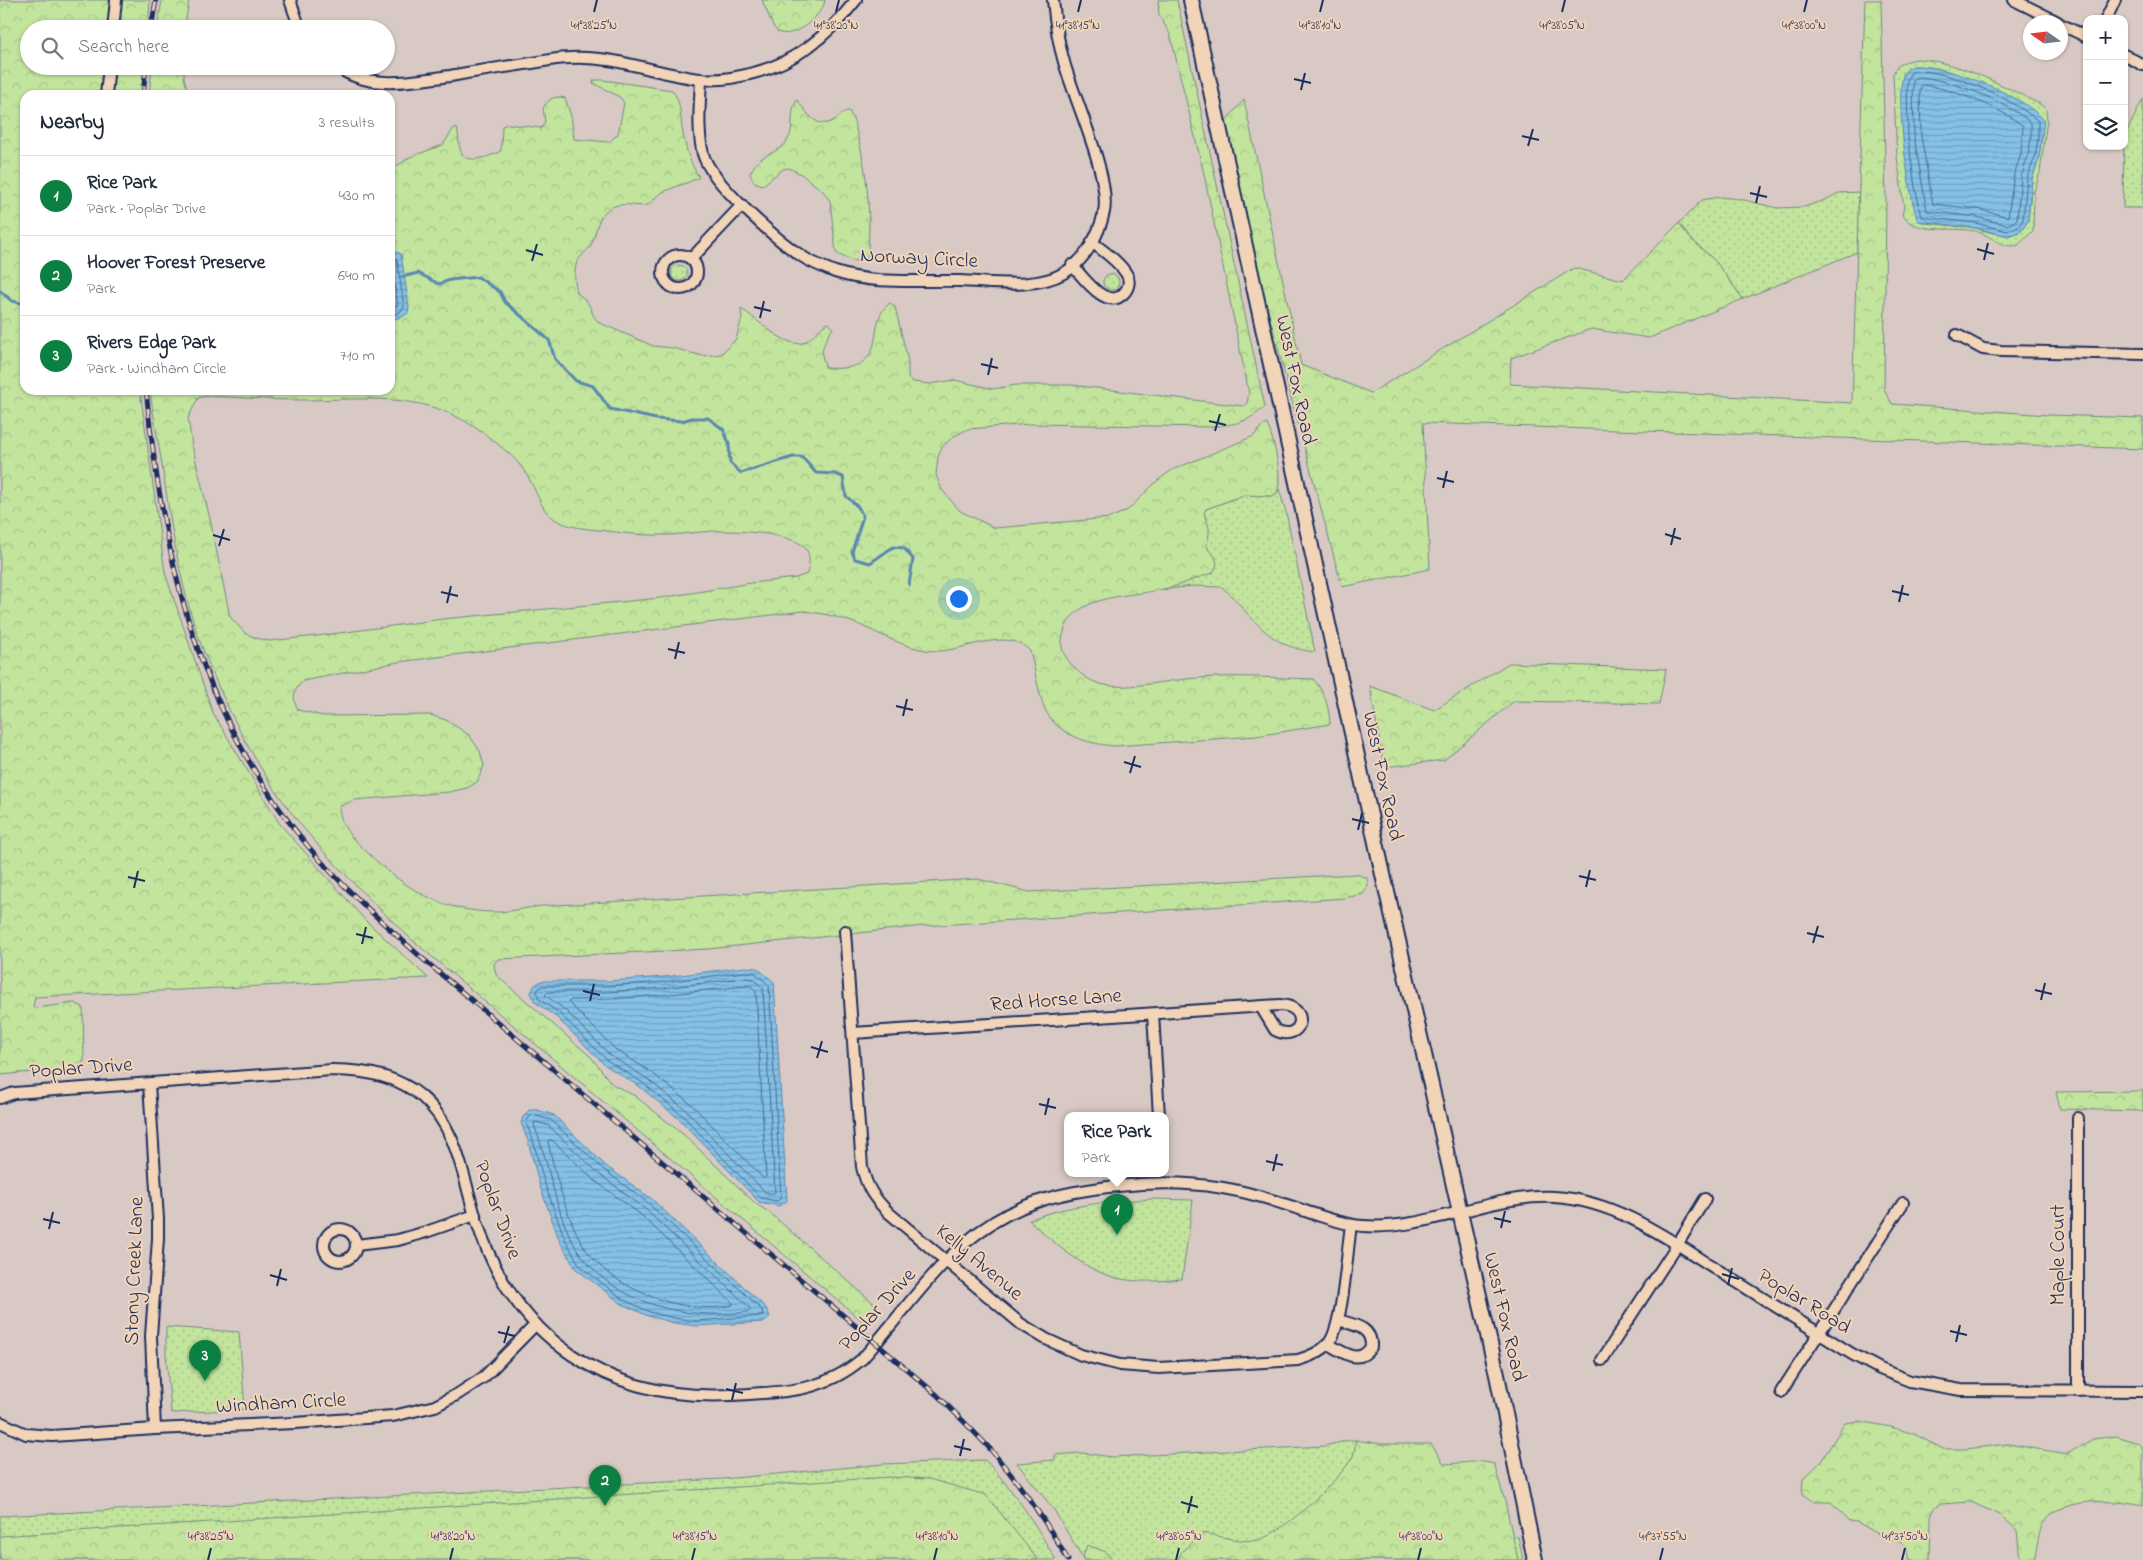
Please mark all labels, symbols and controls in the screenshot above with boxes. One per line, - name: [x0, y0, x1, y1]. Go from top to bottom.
- north arrow: [2023, 15, 2068, 60]
- map controls: [2083, 15, 2128, 150]
- button: +: [2083, 15, 2128, 60]
- text: 41°38'25"N: [571, 17, 617, 35]
- text: 41°38'20"N: [814, 17, 858, 35]
- text: 41°38'15"N: [1056, 17, 1100, 35]
- text: 41°38'10"N: [1299, 17, 1341, 35]
- text: 41°38'05"N: [1539, 17, 1585, 35]
- text: 41°38'00"N: [1782, 17, 1826, 35]
- search box: [20, 20, 395, 75]
- icon: search: [38, 34, 66, 62]
- text: Search here: [78, 34, 169, 61]
- button: −: [2083, 60, 2128, 105]
- button: layers: [2083, 105, 2128, 150]
- text: Nearby: [40, 108, 104, 138]
- text: 3 results: [319, 111, 375, 135]
- text: Rice Park: [87, 170, 157, 197]
- text: 1: [53, 184, 59, 208]
- text: 430 m: [338, 184, 375, 208]
- text: Park · Poplar Drive: [87, 197, 206, 221]
- street label: Norway Circle: [859, 241, 979, 279]
- text: Hoover Forest Preserve: [87, 250, 265, 277]
- text: 2: [52, 264, 60, 288]
- text: 640 m: [338, 264, 375, 288]
- text: Park: [87, 277, 116, 301]
- street label: West Fox Road: [1267, 312, 1323, 448]
- text: Rivers Edge Park: [87, 330, 216, 357]
- text: 3: [53, 344, 59, 368]
- text: 710 m: [340, 344, 375, 368]
- text: Park · Windham Circle: [87, 357, 227, 381]
- your location: [946, 586, 972, 612]
- street label: West Fox Road: [1354, 708, 1410, 844]
- street label: Red Horse Lane: [989, 981, 1123, 1021]
- street label: Poplar Drive: [29, 1050, 134, 1088]
- popup: [1064, 1112, 1169, 1177]
- text: Rice Park: [1082, 1119, 1151, 1146]
- text: Park: [1082, 1146, 1110, 1170]
- street label: Poplar Drive: [465, 1156, 529, 1264]
- pin: 1: [1101, 1194, 1133, 1235]
- street label: Stony Creek Lane: [117, 1195, 155, 1346]
- street label: Maple Court: [2044, 1204, 2074, 1306]
- street label: Kelly Avenue: [927, 1217, 1030, 1311]
- street label: West Fox Road: [1475, 1249, 1533, 1385]
- street label: Poplar Drive: [832, 1261, 924, 1358]
- street label: Poplar Road: [1752, 1261, 1857, 1343]
- pin: 3: [189, 1340, 221, 1381]
- street label: Windham Circle: [215, 1386, 347, 1422]
- pin: 2: [589, 1465, 621, 1506]
- text: 41°38'25"N: [188, 1528, 234, 1546]
- text: 41°38'20"N: [431, 1528, 475, 1546]
- text: 41°38'15"N: [673, 1528, 717, 1546]
- text: 41°38'10"N: [916, 1528, 958, 1546]
- text: 41°38'05"N: [1156, 1528, 1202, 1546]
- text: 41°38'00"N: [1399, 1528, 1443, 1546]
- text: 41°37'55"N: [1639, 1528, 1687, 1546]
- text: 41°37'50"N: [1882, 1528, 1928, 1546]

